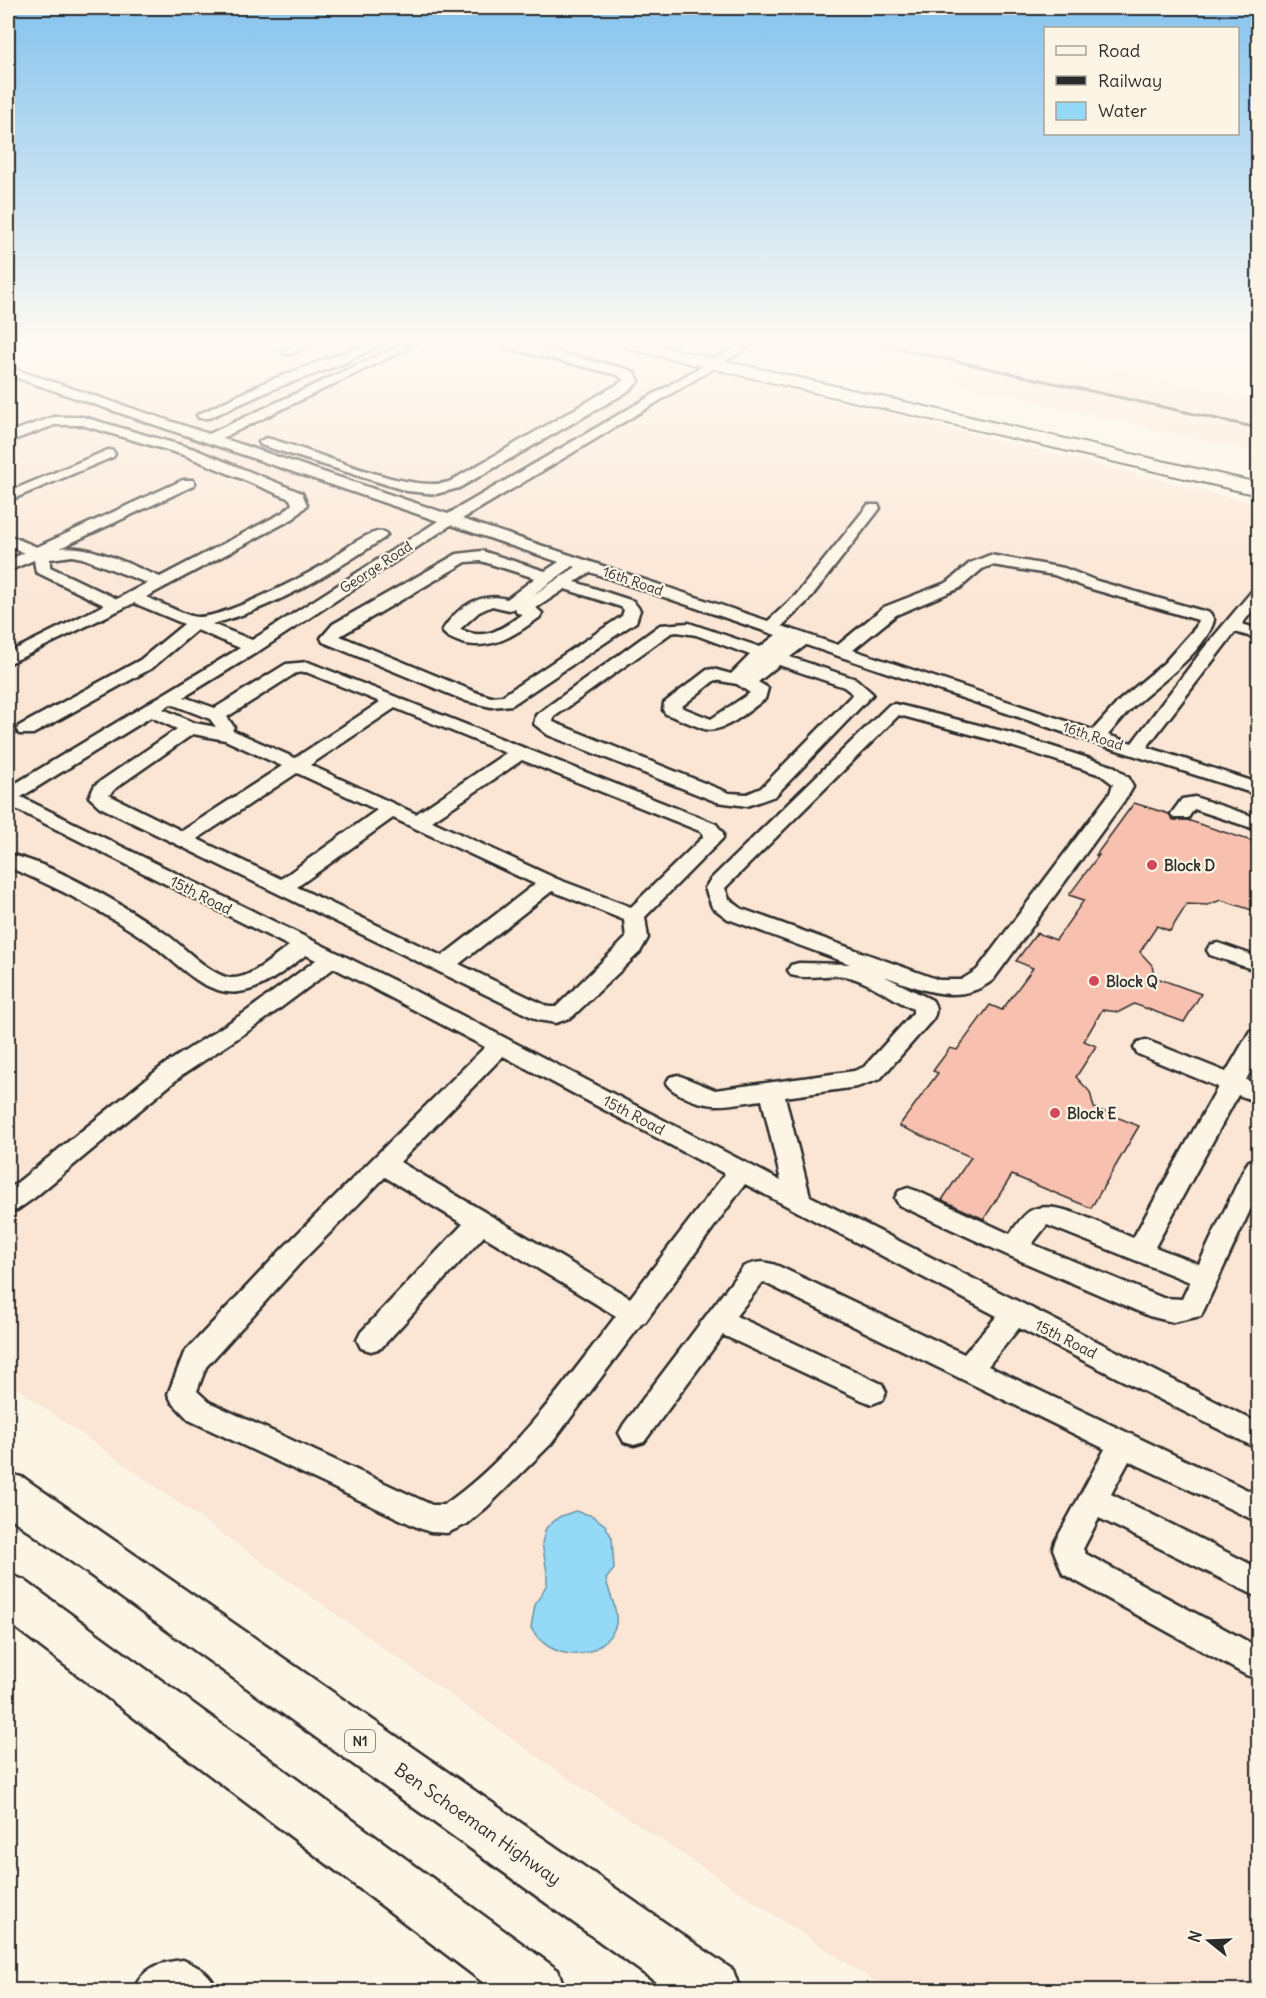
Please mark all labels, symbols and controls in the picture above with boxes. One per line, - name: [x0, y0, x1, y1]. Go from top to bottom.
- legend: [1044, 27, 1239, 135]
- text: Road: [1098, 39, 1141, 62]
- text: Railway: [1098, 69, 1162, 92]
- text: Water: [1098, 99, 1148, 122]
- street label: George Road: [336, 537, 416, 597]
- street label: 16th Road: [600, 562, 666, 600]
- street label: 16th Road: [1060, 718, 1126, 754]
- place label: Block D: [1164, 856, 1215, 875]
- marker: Block D: [1145, 858, 1159, 872]
- street label: 15th Road: [167, 871, 235, 919]
- place label: Block Q: [1106, 972, 1158, 991]
- marker: Block Q: [1087, 974, 1101, 988]
- street label: 15th Road: [600, 1091, 668, 1139]
- place label: Block E: [1067, 1104, 1116, 1123]
- marker: Block E: [1048, 1106, 1062, 1120]
- street label: 15th Road: [1032, 1315, 1100, 1363]
- road number: N1: [345, 1730, 375, 1752]
- street label: Ben Schoeman Highway: [390, 1758, 566, 1890]
- north arrow: [1179, 1911, 1239, 1971]
- text: N: [1184, 1928, 1206, 1945]

